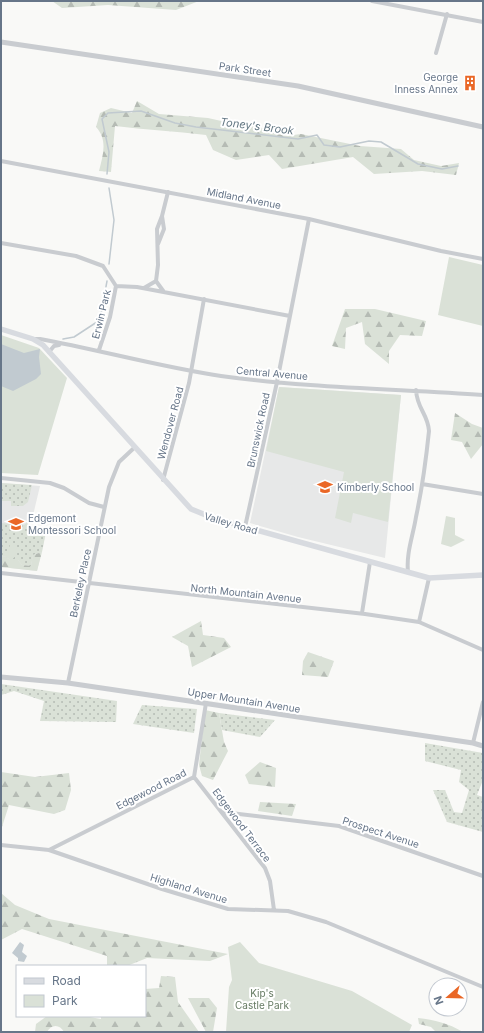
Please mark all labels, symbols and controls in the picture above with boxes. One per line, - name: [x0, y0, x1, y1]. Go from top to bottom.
- street label: Park Street: [218, 59, 273, 79]
- place label: George Inness Annex: [395, 71, 459, 95]
- building icon: George Inness Annex: [461, 74, 479, 92]
- water label: Toney's Brook: [219, 115, 296, 138]
- street label: Midland Avenue: [206, 185, 282, 211]
- street label: Erwin Park: [89, 288, 113, 340]
- street label: Central Avenue: [236, 364, 309, 382]
- street label: Wendover Road: [155, 385, 185, 461]
- street label: Brunswick Road: [244, 392, 272, 468]
- school or university icon: Kimberly School: [316, 478, 334, 496]
- place label: Kimberly School: [337, 481, 414, 493]
- street label: Valley Road: [203, 510, 259, 536]
- place label: Edgemont Montessori School: [28, 512, 116, 536]
- school or university icon: Edgemont Montessori School: [7, 515, 25, 533]
- street label: Berkeley Place: [67, 547, 93, 618]
- street label: North Mountain Avenue: [190, 581, 302, 605]
- street label: Upper Mountain Avenue: [187, 685, 301, 715]
- street label: Edgewood Road: [114, 766, 188, 812]
- street label: Edgewood Terrace: [210, 786, 274, 864]
- street label: Prospect Avenue: [341, 814, 421, 850]
- street label: Highland Avenue: [149, 871, 229, 905]
- legend: [16, 965, 146, 1017]
- text: Road: [52, 973, 81, 988]
- north arrow: [428, 977, 468, 1017]
- park label: Kip's Castle Park: [235, 987, 289, 1011]
- text: Park: [52, 993, 78, 1008]
- text: N: [431, 994, 447, 1007]

